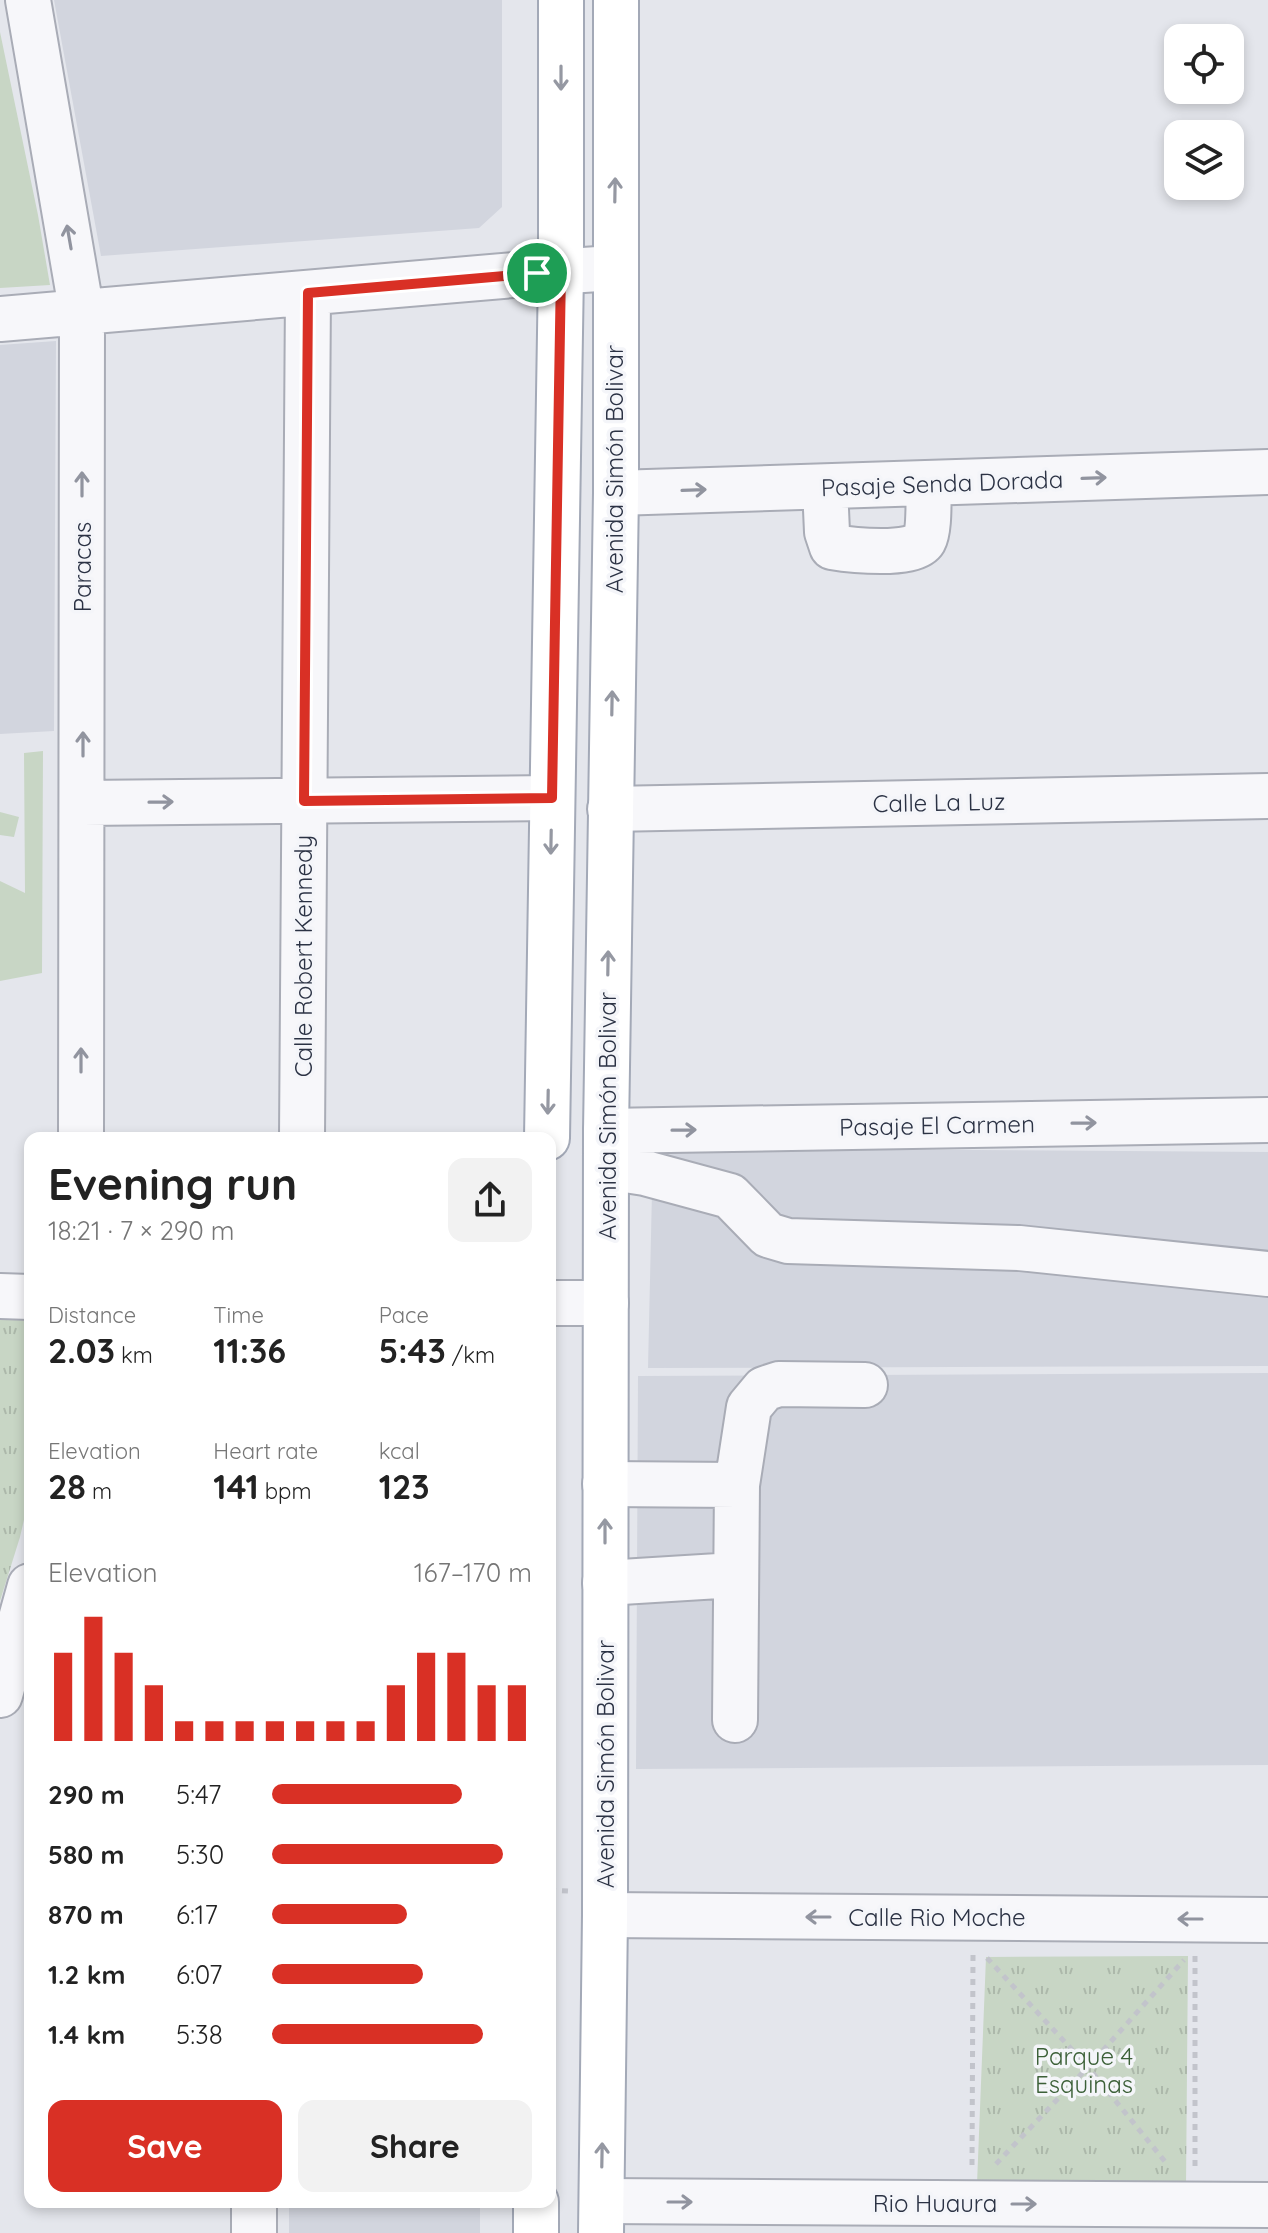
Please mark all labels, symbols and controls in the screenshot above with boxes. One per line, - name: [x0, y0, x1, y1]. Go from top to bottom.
- map controls: [1164, 24, 1244, 200]
- button: locate: [1164, 24, 1244, 104]
- one-way arrow: [553, 64, 569, 91]
- button: layers: [1164, 120, 1244, 200]
- one-way arrow: [607, 177, 623, 204]
- one-way arrow: [61, 225, 76, 250]
- pin: [503, 239, 571, 307]
- icon: arrive: [515, 251, 559, 295]
- street label: Avenida Simón Bolivar: [599, 345, 629, 593]
- street label: Pasaje Senda Dorada: [820, 464, 1064, 502]
- one-way arrow: [1080, 470, 1107, 485]
- one-way arrow: [74, 471, 90, 498]
- one-way arrow: [680, 483, 707, 498]
- street label: Paracas: [67, 522, 97, 612]
- one-way arrow: [604, 690, 620, 717]
- one-way arrow: [75, 731, 91, 758]
- street label: Calle La Luz: [872, 786, 1006, 818]
- one-way arrow: [147, 794, 174, 810]
- one-way arrow: [543, 828, 559, 855]
- street label: Calle Robert Kennedy: [288, 835, 318, 1077]
- one-way arrow: [601, 950, 616, 977]
- street label: Avenida Simón Bolivar: [592, 992, 622, 1240]
- one-way arrow: [73, 1047, 89, 1074]
- one-way arrow: [540, 1088, 556, 1115]
- street label: Pasaje El Carmen: [839, 1108, 1035, 1142]
- one-way arrow: [1070, 1115, 1097, 1131]
- one-way arrow: [670, 1122, 697, 1138]
- text: Evening run: [48, 1156, 297, 1211]
- button: share: [448, 1158, 532, 1242]
- text: 18:21 · 7 × 290 m: [48, 1214, 235, 1247]
- text: Distance: [48, 1301, 136, 1329]
- text: Time: [213, 1301, 264, 1329]
- text: Pace: [379, 1301, 429, 1329]
- text: 2.03: [48, 1329, 115, 1372]
- text: 11:36: [213, 1329, 286, 1372]
- text: 5:43: [379, 1329, 446, 1372]
- text: km: [115, 1341, 153, 1369]
- text: /km: [446, 1341, 495, 1369]
- text: Elevation: [48, 1437, 141, 1465]
- text: Heart rate: [213, 1437, 318, 1465]
- text: kcal: [379, 1437, 420, 1465]
- text: 28: [48, 1465, 86, 1508]
- text: 141: [213, 1465, 259, 1508]
- text: 123: [379, 1465, 430, 1508]
- text: m: [86, 1477, 112, 1505]
- text: bpm: [259, 1477, 312, 1505]
- one-way arrow: [597, 1518, 613, 1545]
- text: Elevation: [48, 1556, 158, 1589]
- text: 167–170 m: [414, 1556, 532, 1589]
- street label: Avenida Simón Bolivar: [590, 1640, 620, 1888]
- text: 290 m: [48, 1778, 125, 1811]
- text: 5:47: [176, 1778, 221, 1811]
- text: 580 m: [48, 1838, 124, 1871]
- text: 5:30: [176, 1838, 224, 1871]
- text: 870 m: [48, 1898, 124, 1931]
- text: 6:17: [176, 1898, 218, 1931]
- street label: Calle Rio Moche: [848, 1902, 1026, 1932]
- one-way arrow: [805, 1909, 832, 1925]
- one-way arrow: [1177, 1911, 1204, 1927]
- text: 1.2 km: [48, 1958, 125, 1991]
- text: 6:07: [176, 1958, 222, 1991]
- text: 1.4 km: [48, 2018, 125, 2051]
- text: 5:38: [176, 2018, 223, 2051]
- park label: Parque 4 Esquinas: [1035, 2041, 1133, 2099]
- button: Save: [48, 2100, 282, 2192]
- button: Share: [298, 2100, 532, 2192]
- one-way arrow: [594, 2142, 610, 2169]
- street label: Rio Huaura: [873, 2188, 997, 2218]
- one-way arrow: [666, 2194, 693, 2210]
- one-way arrow: [1010, 2196, 1037, 2212]

